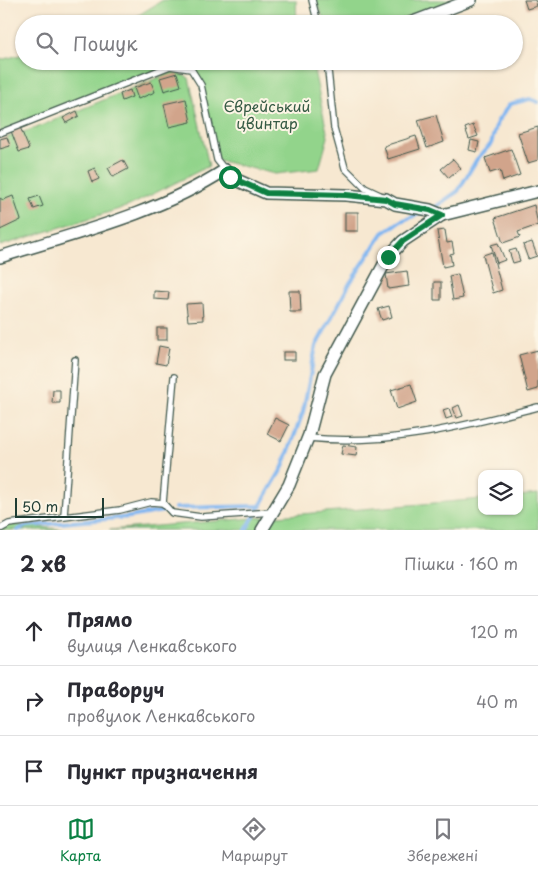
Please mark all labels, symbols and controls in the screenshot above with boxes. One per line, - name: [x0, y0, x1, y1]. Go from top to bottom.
- search box: [15, 15, 523, 70]
- icon: search: [33, 29, 61, 57]
- text: Пошук: [73, 29, 138, 57]
- park label: Єврейський цвинтар: [224, 94, 310, 134]
- route start: [219, 166, 242, 189]
- route end: [377, 246, 400, 269]
- map controls: [478, 470, 523, 515]
- button: layers: [478, 470, 523, 515]
- scale bar: [15, 495, 104, 518]
- text: 50 m: [22, 496, 58, 517]
- text: 2 хв: [20, 547, 66, 579]
- text: Пішки · 160 m: [404, 551, 518, 575]
- text: Прямо: [67, 605, 132, 633]
- icon: ahead: [20, 617, 48, 645]
- text: 120 m: [471, 619, 518, 643]
- text: вулиця Ленкавського: [67, 633, 237, 657]
- text: Праворуч: [67, 675, 164, 703]
- icon: right: [20, 687, 48, 715]
- text: 40 m: [476, 689, 518, 713]
- text: провулок Ленкавського: [67, 703, 255, 727]
- icon: arrive: [20, 757, 48, 785]
- text: Пункт призначення: [67, 757, 258, 785]
- tab: Карта: [60, 815, 101, 866]
- tab: Маршрут: [221, 815, 287, 866]
- tab: Збережені: [408, 815, 478, 866]

